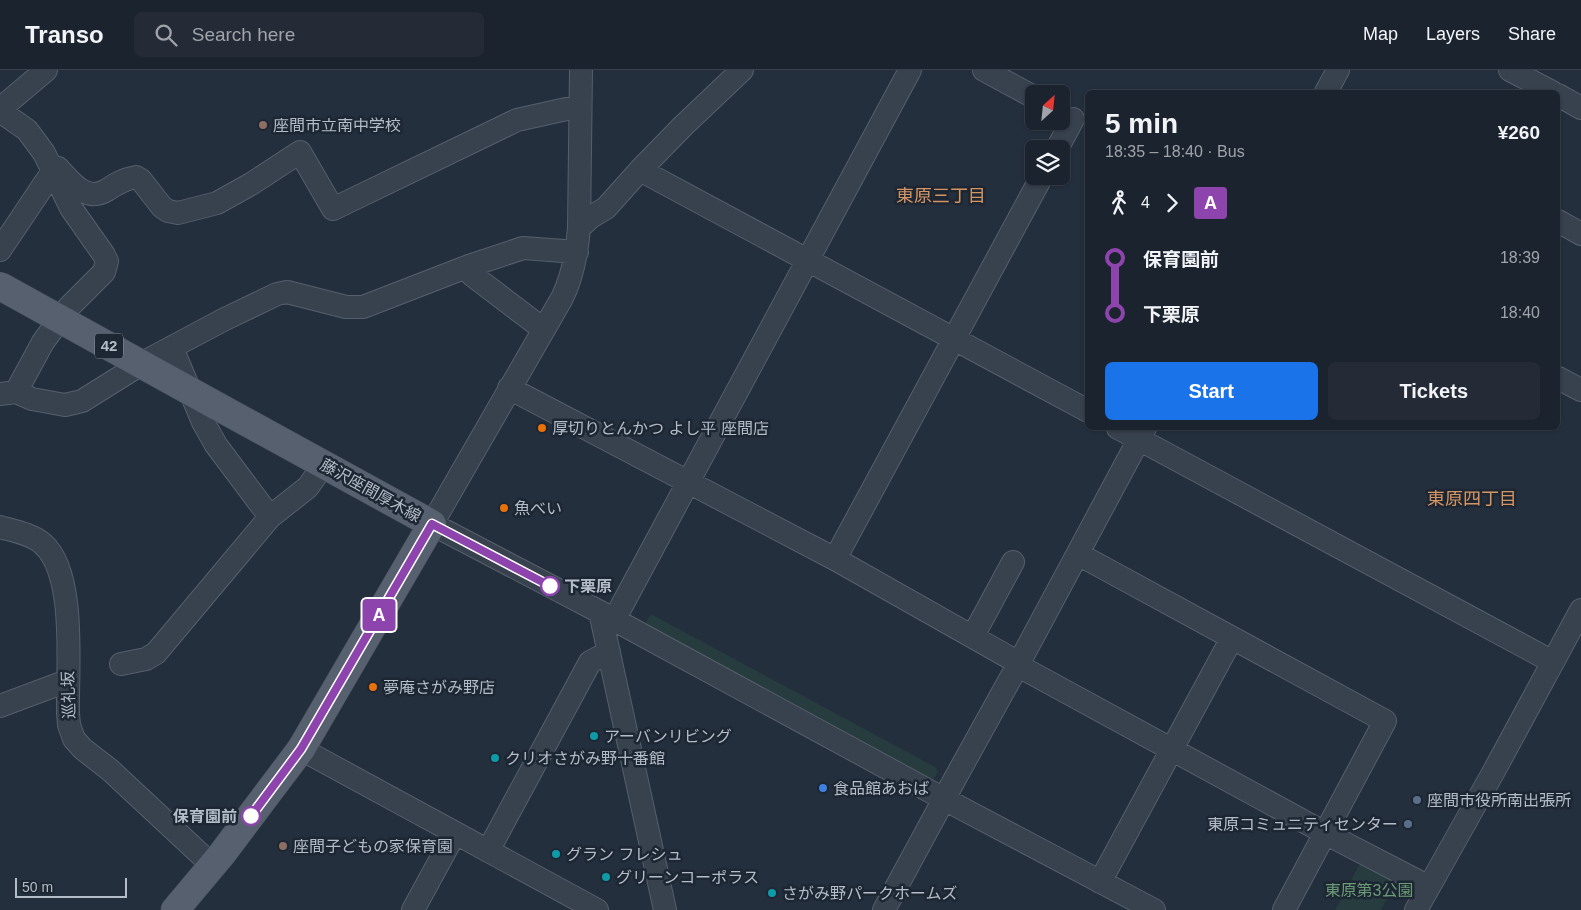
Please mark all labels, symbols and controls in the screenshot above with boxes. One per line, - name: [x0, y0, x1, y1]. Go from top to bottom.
- search box: [134, 12, 484, 57]
- text: Transo: [25, 21, 104, 48]
- icon: search: [152, 21, 180, 49]
- text: Search here: [192, 24, 295, 45]
- text: Map: [1363, 24, 1398, 44]
- text: Layers: [1426, 24, 1480, 44]
- text: Share: [1508, 24, 1556, 44]
- north arrow: [1025, 85, 1070, 130]
- map controls: [1025, 85, 1070, 185]
- text: 5 min: [1105, 108, 1178, 139]
- place label: 座間市立南中学校: [273, 117, 401, 134]
- marker: 座間市立南中学校: [257, 119, 269, 131]
- text: ¥260: [1498, 122, 1540, 143]
- button: layers: [1025, 140, 1070, 185]
- text: 18:35 – 18:40 · Bus: [1105, 143, 1245, 160]
- district label: 東原三丁目: [896, 186, 986, 206]
- icon: walk: [1105, 189, 1133, 217]
- icon: forward: [1158, 189, 1186, 217]
- text: A: [1204, 193, 1217, 213]
- text: 4: [1141, 194, 1150, 211]
- text: 保育園前: [1143, 249, 1219, 270]
- text: 18:39: [1500, 249, 1540, 266]
- text: 下栗原: [1143, 304, 1200, 325]
- text: 18:40: [1500, 304, 1540, 321]
- road number: 42: [95, 334, 123, 358]
- button: Start: [1105, 362, 1318, 420]
- button: Tickets: [1328, 362, 1540, 420]
- place label: 厚切りとんかつ よし平 座間店: [552, 420, 769, 437]
- marker: 厚切りとんかつ よし平 座間店: [536, 422, 548, 434]
- street label: 藤沢座間厚木線: [318, 456, 424, 525]
- district label: 東原四丁目: [1427, 489, 1517, 509]
- place label: 魚べい: [514, 499, 562, 517]
- marker: 魚べい: [498, 502, 510, 514]
- marker: 下栗原: [540, 576, 560, 596]
- place label: 下栗原: [564, 578, 612, 595]
- line badge: A: [363, 599, 395, 631]
- text: A: [373, 605, 386, 625]
- street label: 巡礼坂: [59, 671, 78, 719]
- place label: 夢庵さがみ野店: [383, 679, 495, 696]
- marker: 夢庵さがみ野店: [367, 681, 379, 693]
- place label: アーバンリビング: [604, 728, 732, 745]
- marker: アーバンリビング: [588, 730, 600, 742]
- place label: クリオさがみ野十番館: [505, 750, 665, 767]
- marker: クリオさがみ野十番館: [489, 752, 501, 764]
- place label: 食品館あおば: [833, 780, 929, 797]
- marker: 食品館あおば: [817, 782, 829, 794]
- place label: 座間市役所南出張所: [1427, 792, 1571, 809]
- marker: 座間市役所南出張所: [1411, 794, 1423, 806]
- marker: 保育園前: [241, 806, 261, 826]
- place label: 保育園前: [173, 808, 237, 825]
- place label: 東原コミュニティセンター: [1207, 816, 1398, 833]
- marker: 東原コミュニティセンター: [1402, 818, 1414, 830]
- place label: 座間子どもの家保育園: [293, 838, 453, 855]
- marker: 座間子どもの家保育園: [277, 840, 289, 852]
- place label: グラン フレシュ: [566, 846, 682, 863]
- marker: グラン フレシュ: [550, 848, 562, 860]
- place label: グリーンコーポラス: [616, 869, 759, 886]
- marker: グリーンコーポラス: [600, 871, 612, 883]
- scale bar: [15, 875, 128, 898]
- text: 50 m: [22, 879, 53, 895]
- park label: 東原第3公園: [1325, 882, 1413, 899]
- place label: さがみ野パークホームズ: [782, 885, 958, 902]
- marker: さがみ野パークホームズ: [766, 887, 778, 899]

